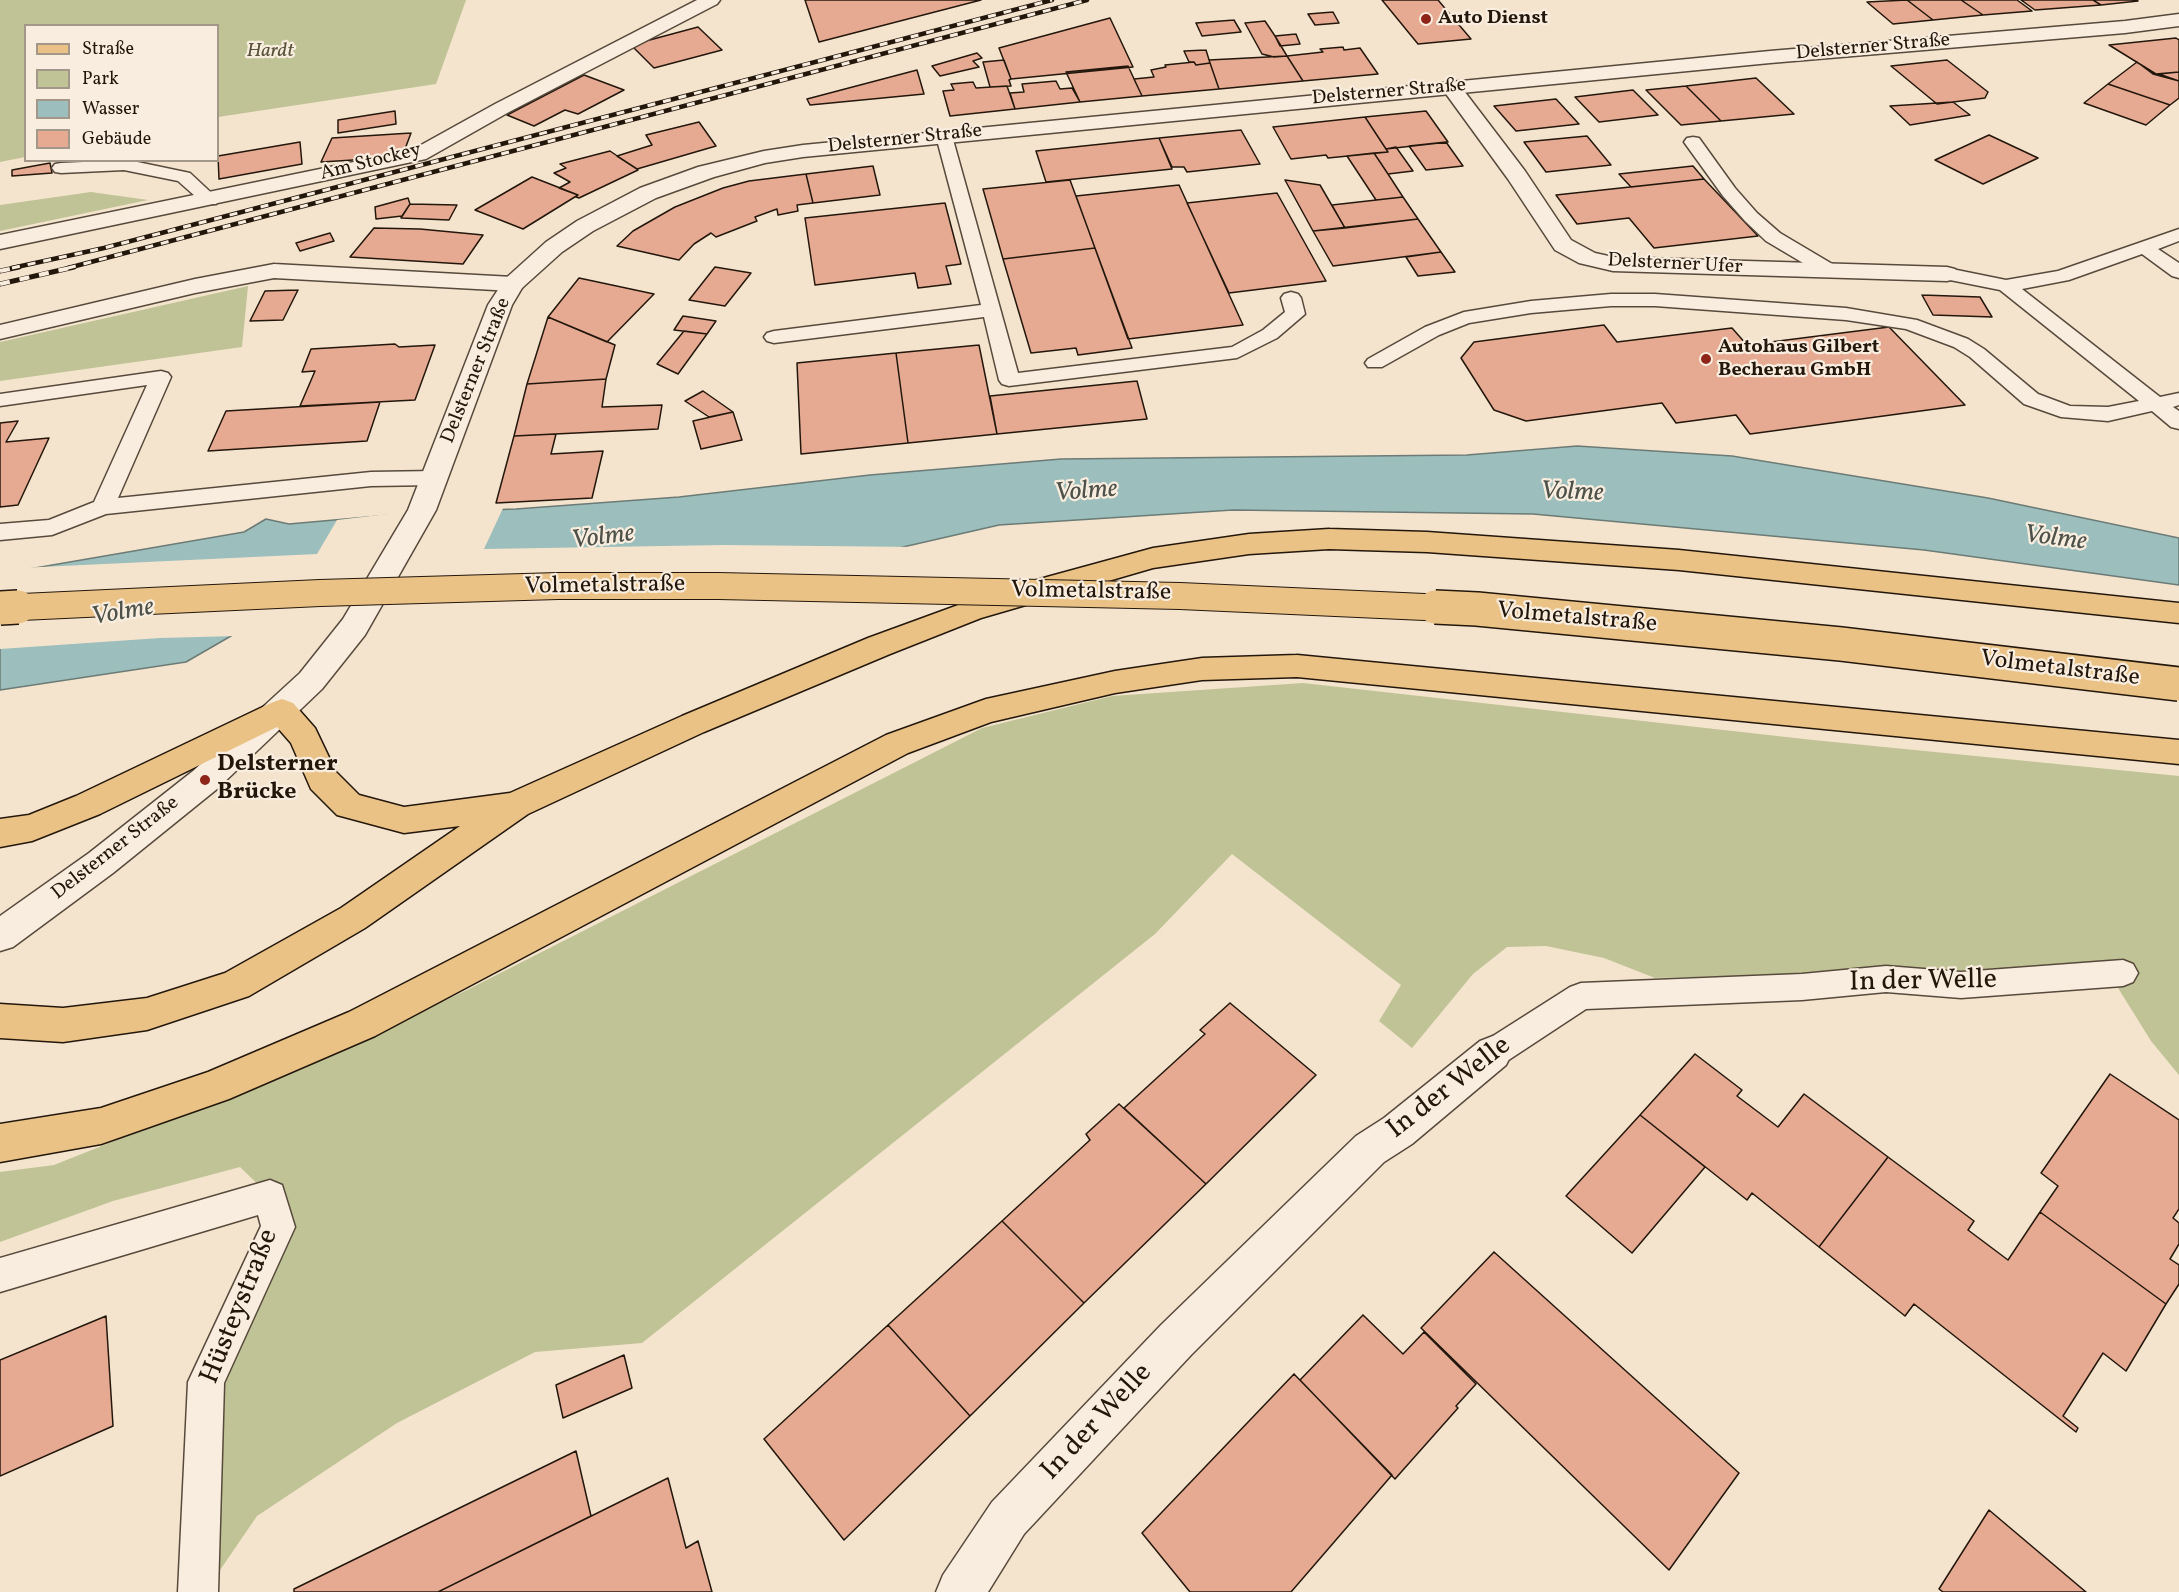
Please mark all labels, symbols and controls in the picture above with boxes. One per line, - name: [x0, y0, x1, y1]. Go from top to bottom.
- place label: Auto Dienst: [1438, 7, 1548, 31]
- marker: Auto Dienst: [1419, 12, 1433, 26]
- legend: [24, 24, 219, 162]
- street label: Delsterner Straße: [1795, 29, 1951, 67]
- text: Straße: [82, 37, 134, 62]
- park label: Hardt: [246, 40, 294, 64]
- text: Park: [82, 67, 119, 92]
- street label: Delsterner Straße: [1311, 74, 1467, 112]
- text: Wasser: [82, 97, 139, 122]
- street label: Delsterner Straße: [827, 120, 983, 160]
- text: Gebäude: [82, 127, 151, 152]
- street label: Am Stockey: [318, 139, 424, 187]
- street label: Delsterner Ufer: [1607, 249, 1743, 281]
- street label: Delsterner Straße: [437, 295, 517, 447]
- place label: Autohaus Gilbert Becherau GmbH: [1718, 336, 1879, 383]
- marker: Autohaus Gilbert Becherau GmbH: [1699, 352, 1713, 366]
- water label: Volme: [1053, 475, 1119, 511]
- water label: Volme: [1540, 477, 1604, 511]
- water label: Volme: [570, 520, 636, 558]
- water label: Volme: [2022, 521, 2088, 559]
- street label: Volmetalstraße: [525, 571, 685, 603]
- street label: Volmetalstraße: [1011, 577, 1171, 609]
- water label: Volme: [89, 593, 157, 635]
- street label: Volmetalstraße: [1496, 598, 1658, 640]
- street label: Volmetalstraße: [1979, 646, 2141, 694]
- place label: Delsterner Brücke: [217, 752, 338, 808]
- marker: Delsterner Brücke: [198, 773, 212, 787]
- street label: Delsterner Straße: [48, 792, 184, 906]
- street label: In der Welle: [1849, 965, 1997, 1001]
- street label: In der Welle: [1381, 1030, 1519, 1148]
- street label: Hüsteystraße: [195, 1225, 287, 1389]
- street label: In der Welle: [1035, 1358, 1161, 1488]

